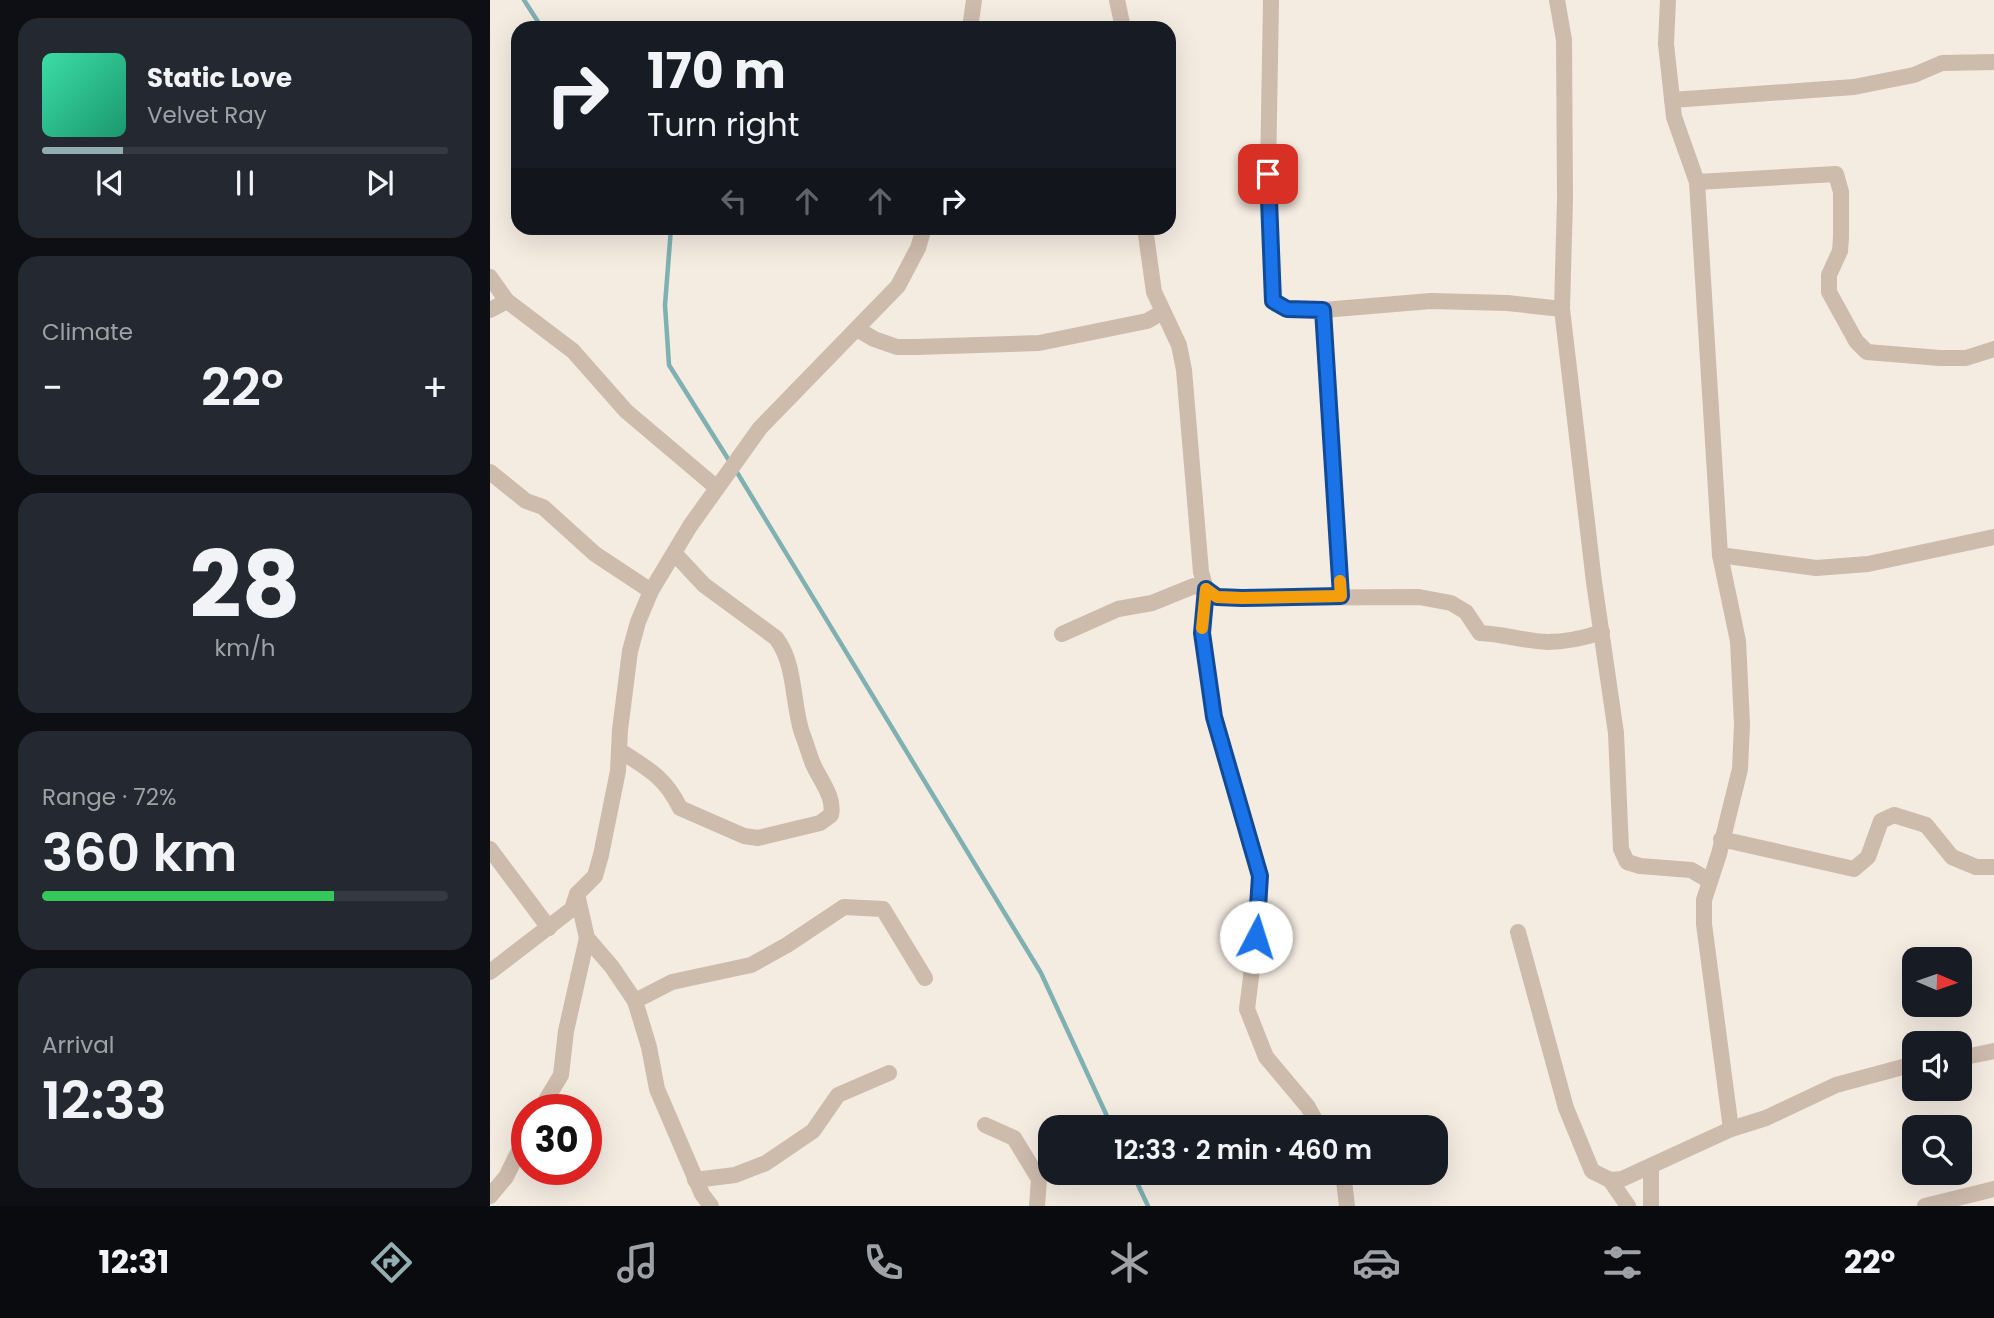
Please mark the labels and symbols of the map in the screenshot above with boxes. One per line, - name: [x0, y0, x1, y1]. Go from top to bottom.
- pin: [1238, 144, 1298, 204]
- position arrow: [1219, 900, 1293, 974]
- north arrow: [1902, 947, 1972, 1017]
- speed limit sign: 30: [511, 1094, 602, 1185]

